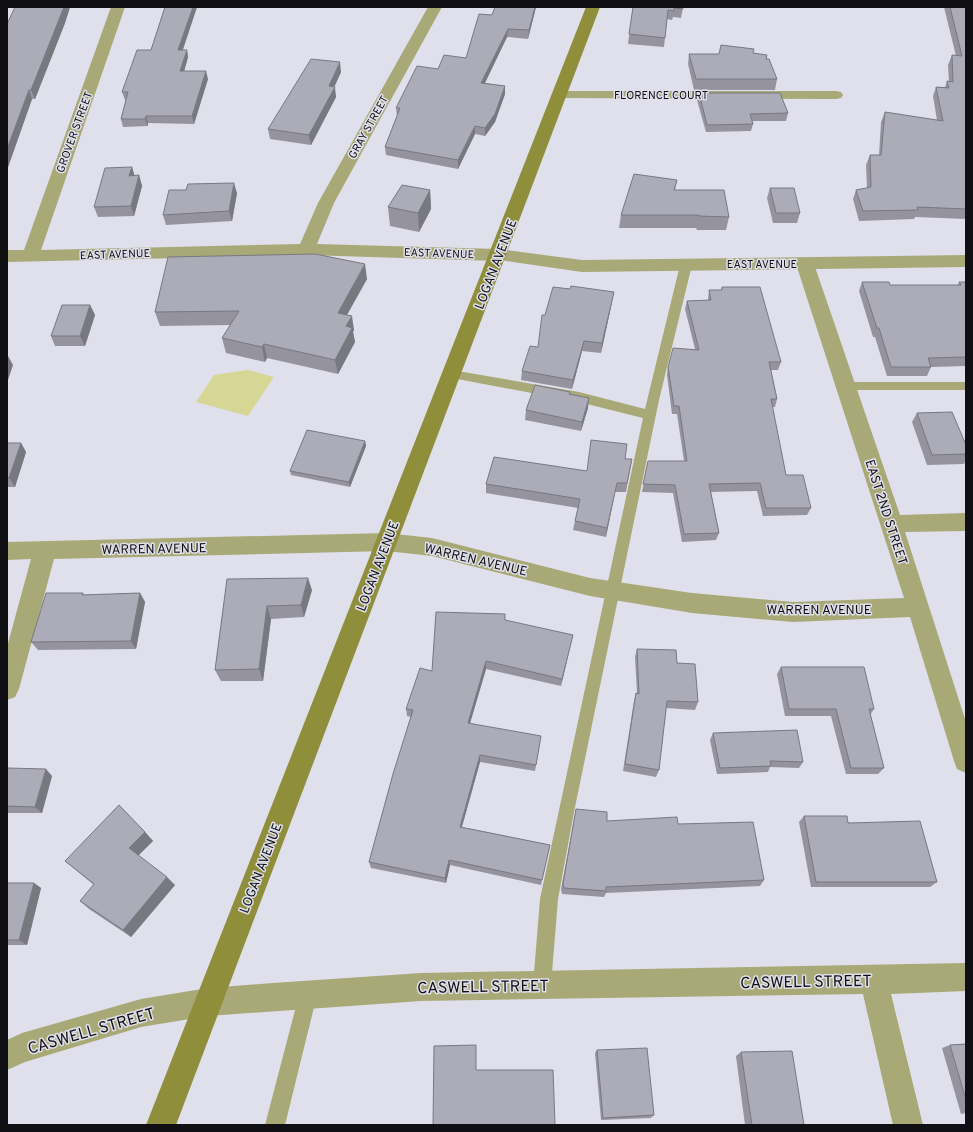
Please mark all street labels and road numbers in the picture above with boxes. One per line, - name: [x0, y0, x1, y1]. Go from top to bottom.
- street label: FLORENCE COURT: [614, 89, 708, 103]
- street label: GROVER STREET: [54, 90, 96, 175]
- street label: GRAY STREET: [346, 94, 392, 161]
- street label: LOGAN AVENUE: [472, 217, 521, 312]
- street label: EAST AVENUE: [404, 246, 474, 262]
- street label: EAST AVENUE: [80, 247, 150, 263]
- street label: EAST AVENUE: [727, 258, 797, 272]
- street label: EAST 2ND STREET: [861, 458, 910, 567]
- street label: LOGAN AVENUE: [354, 519, 403, 614]
- street label: WARREN AVENUE: [101, 541, 207, 559]
- street label: WARREN AVENUE: [423, 541, 529, 581]
- street label: WARREN AVENUE: [766, 603, 872, 619]
- street label: LOGAN AVENUE: [237, 821, 286, 916]
- street label: CASWELL STREET: [740, 972, 872, 994]
- street label: CASWELL STREET: [417, 977, 549, 999]
- street label: CASWELL STREET: [26, 1004, 158, 1060]

